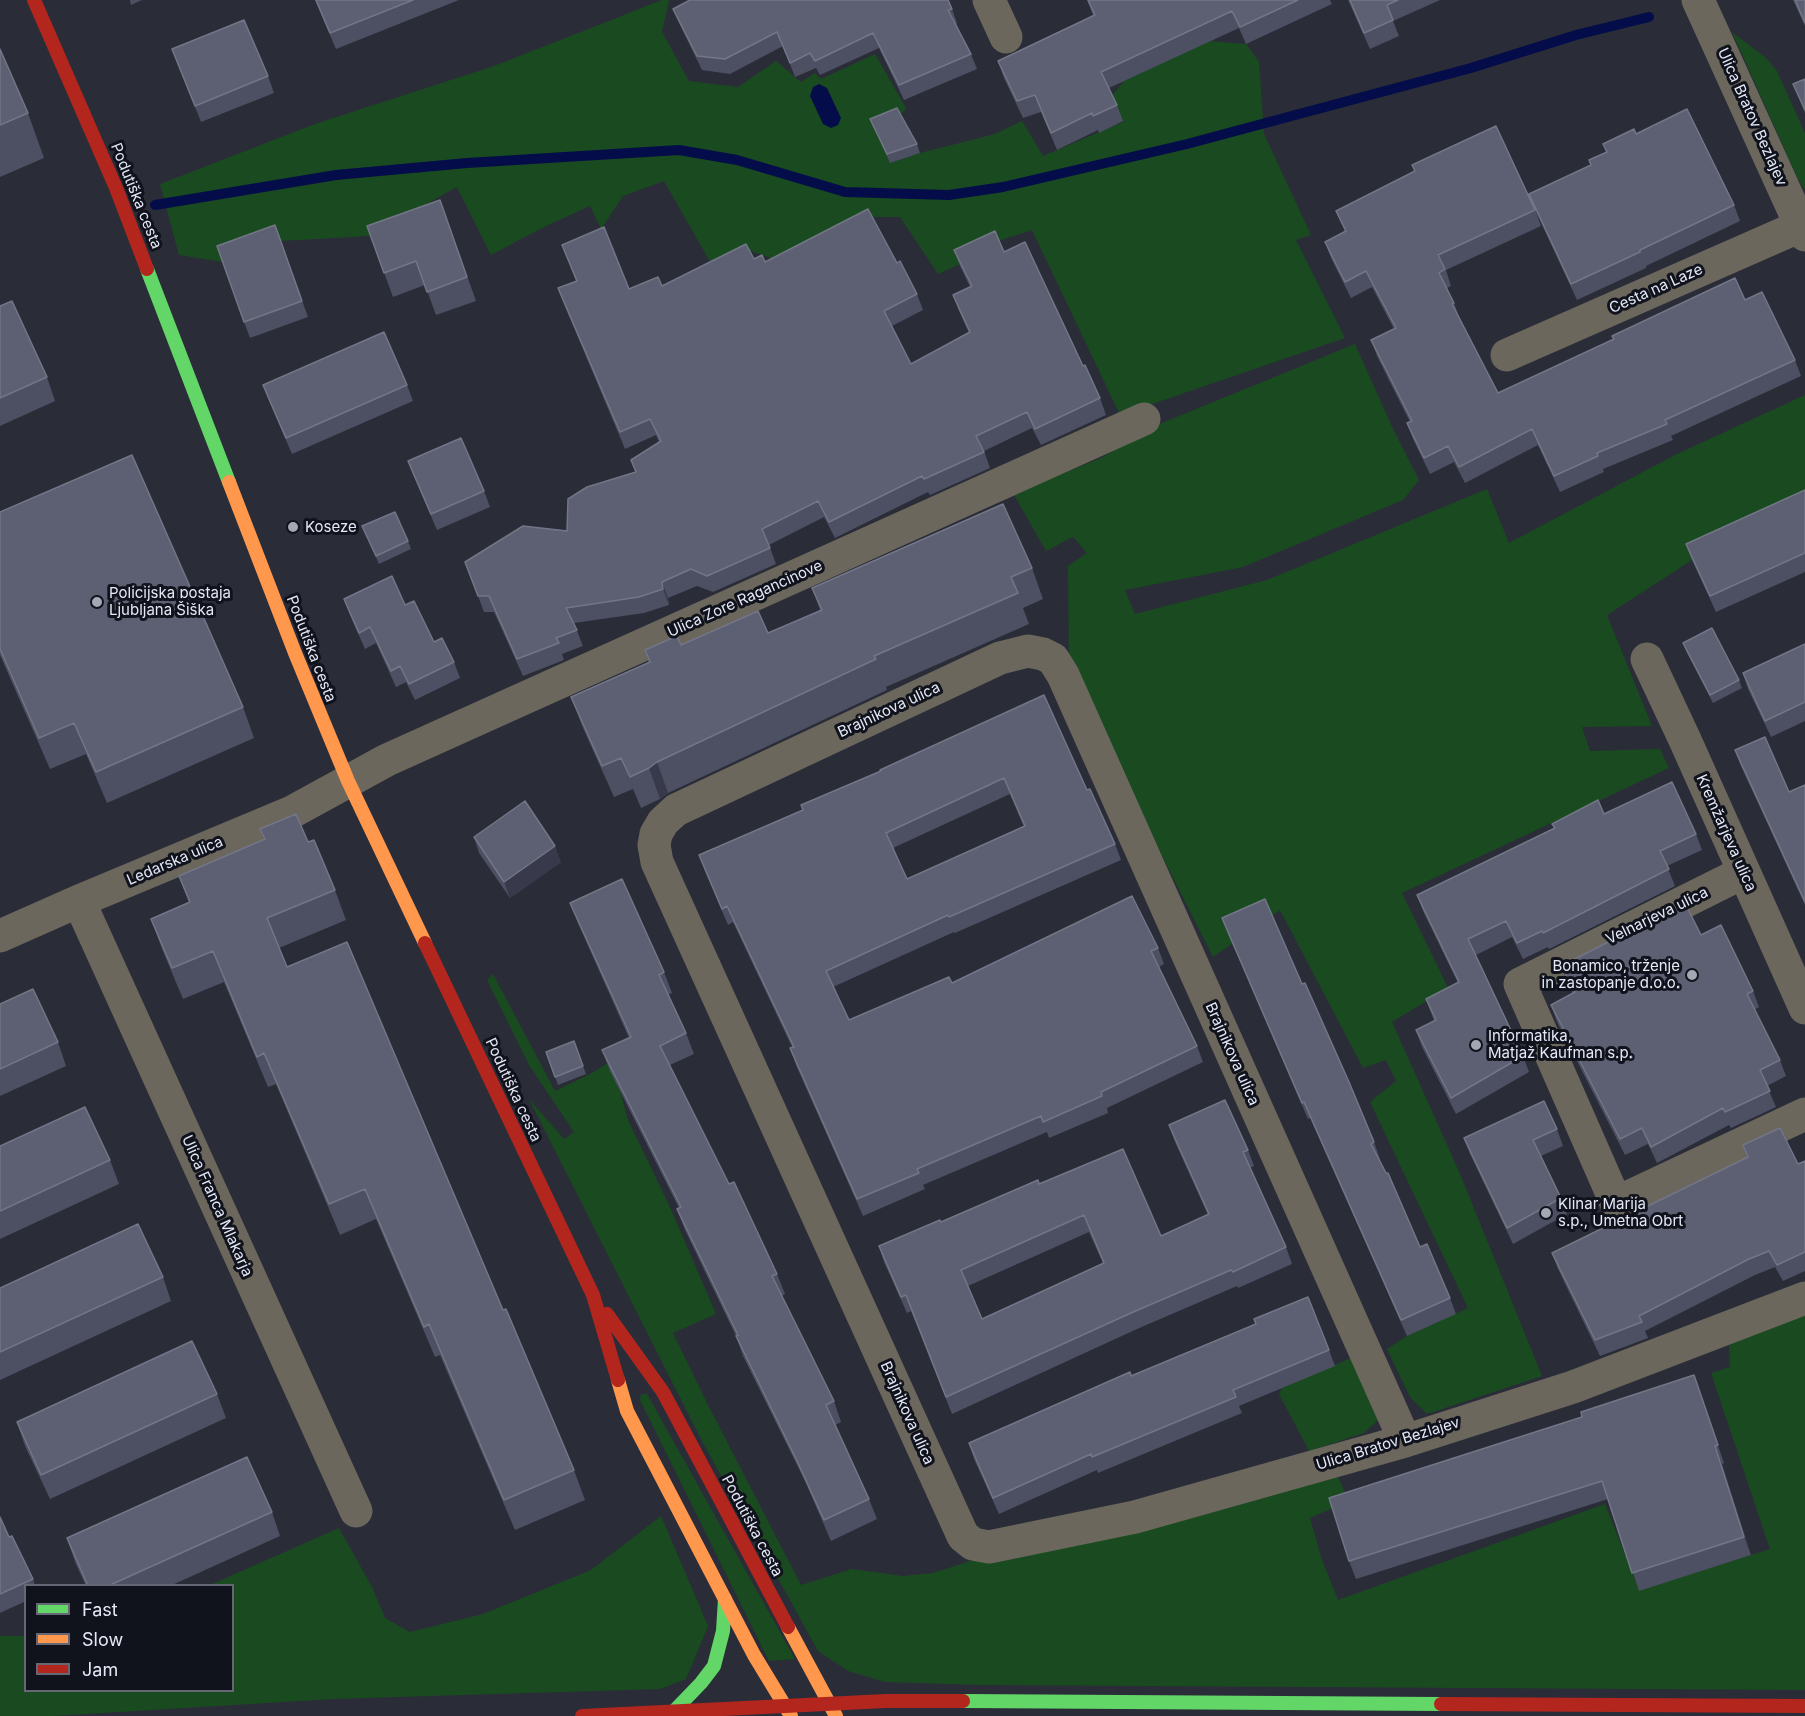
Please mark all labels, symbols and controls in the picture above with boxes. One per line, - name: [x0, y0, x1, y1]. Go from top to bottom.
- street label: Ulica Bratov Bezlajev: [1713, 45, 1791, 189]
- street label: Podutiška cesta: [107, 140, 165, 252]
- street label: Cesta na Laze: [1606, 260, 1706, 318]
- place label: Koseze: [305, 518, 357, 536]
- marker: Koseze: [286, 520, 300, 534]
- street label: Ulica Zore Ragancinove: [665, 557, 825, 641]
- place label: Policijska postaja Ljubljana Šiška: [109, 584, 231, 619]
- street label: Podutiška cesta: [282, 593, 340, 705]
- marker: Policijska postaja Ljubljana Šiška: [90, 595, 104, 609]
- street label: Brajnikova ulica: [835, 678, 943, 742]
- street label: Kremžarjeva ulica: [1692, 772, 1760, 894]
- street label: Ledarska ulica: [124, 833, 226, 889]
- street label: Velnarjeva ulica: [1603, 883, 1711, 949]
- place label: Bonamico, trženje in zastopanje d.o.o.: [1542, 957, 1680, 992]
- marker: Bonamico, trženje in zastopanje d.o.o.: [1685, 968, 1699, 982]
- street label: Brajnikova ulica: [1201, 1000, 1263, 1108]
- place label: Informatika, Matjaž Kaufman s.p.: [1488, 1027, 1633, 1062]
- street label: Podutiška cesta: [481, 1035, 545, 1145]
- marker: Informatika, Matjaž Kaufman s.p.: [1469, 1038, 1483, 1052]
- street label: Ulica Franca Mlakarja: [178, 1133, 256, 1279]
- place label: Klinar Marija s.p., Umetna Obrt: [1558, 1195, 1683, 1230]
- marker: Klinar Marija s.p., Umetna Obrt: [1539, 1206, 1553, 1220]
- street label: Brajnikova ulica: [876, 1359, 938, 1467]
- street label: Ulica Bratov Bezlajev: [1314, 1414, 1462, 1474]
- street label: Podutiška cesta: [718, 1472, 786, 1580]
- legend: [24, 1584, 234, 1692]
- text: Fast: [82, 1599, 118, 1620]
- text: Slow: [82, 1629, 123, 1650]
- text: Jam: [82, 1659, 118, 1680]

